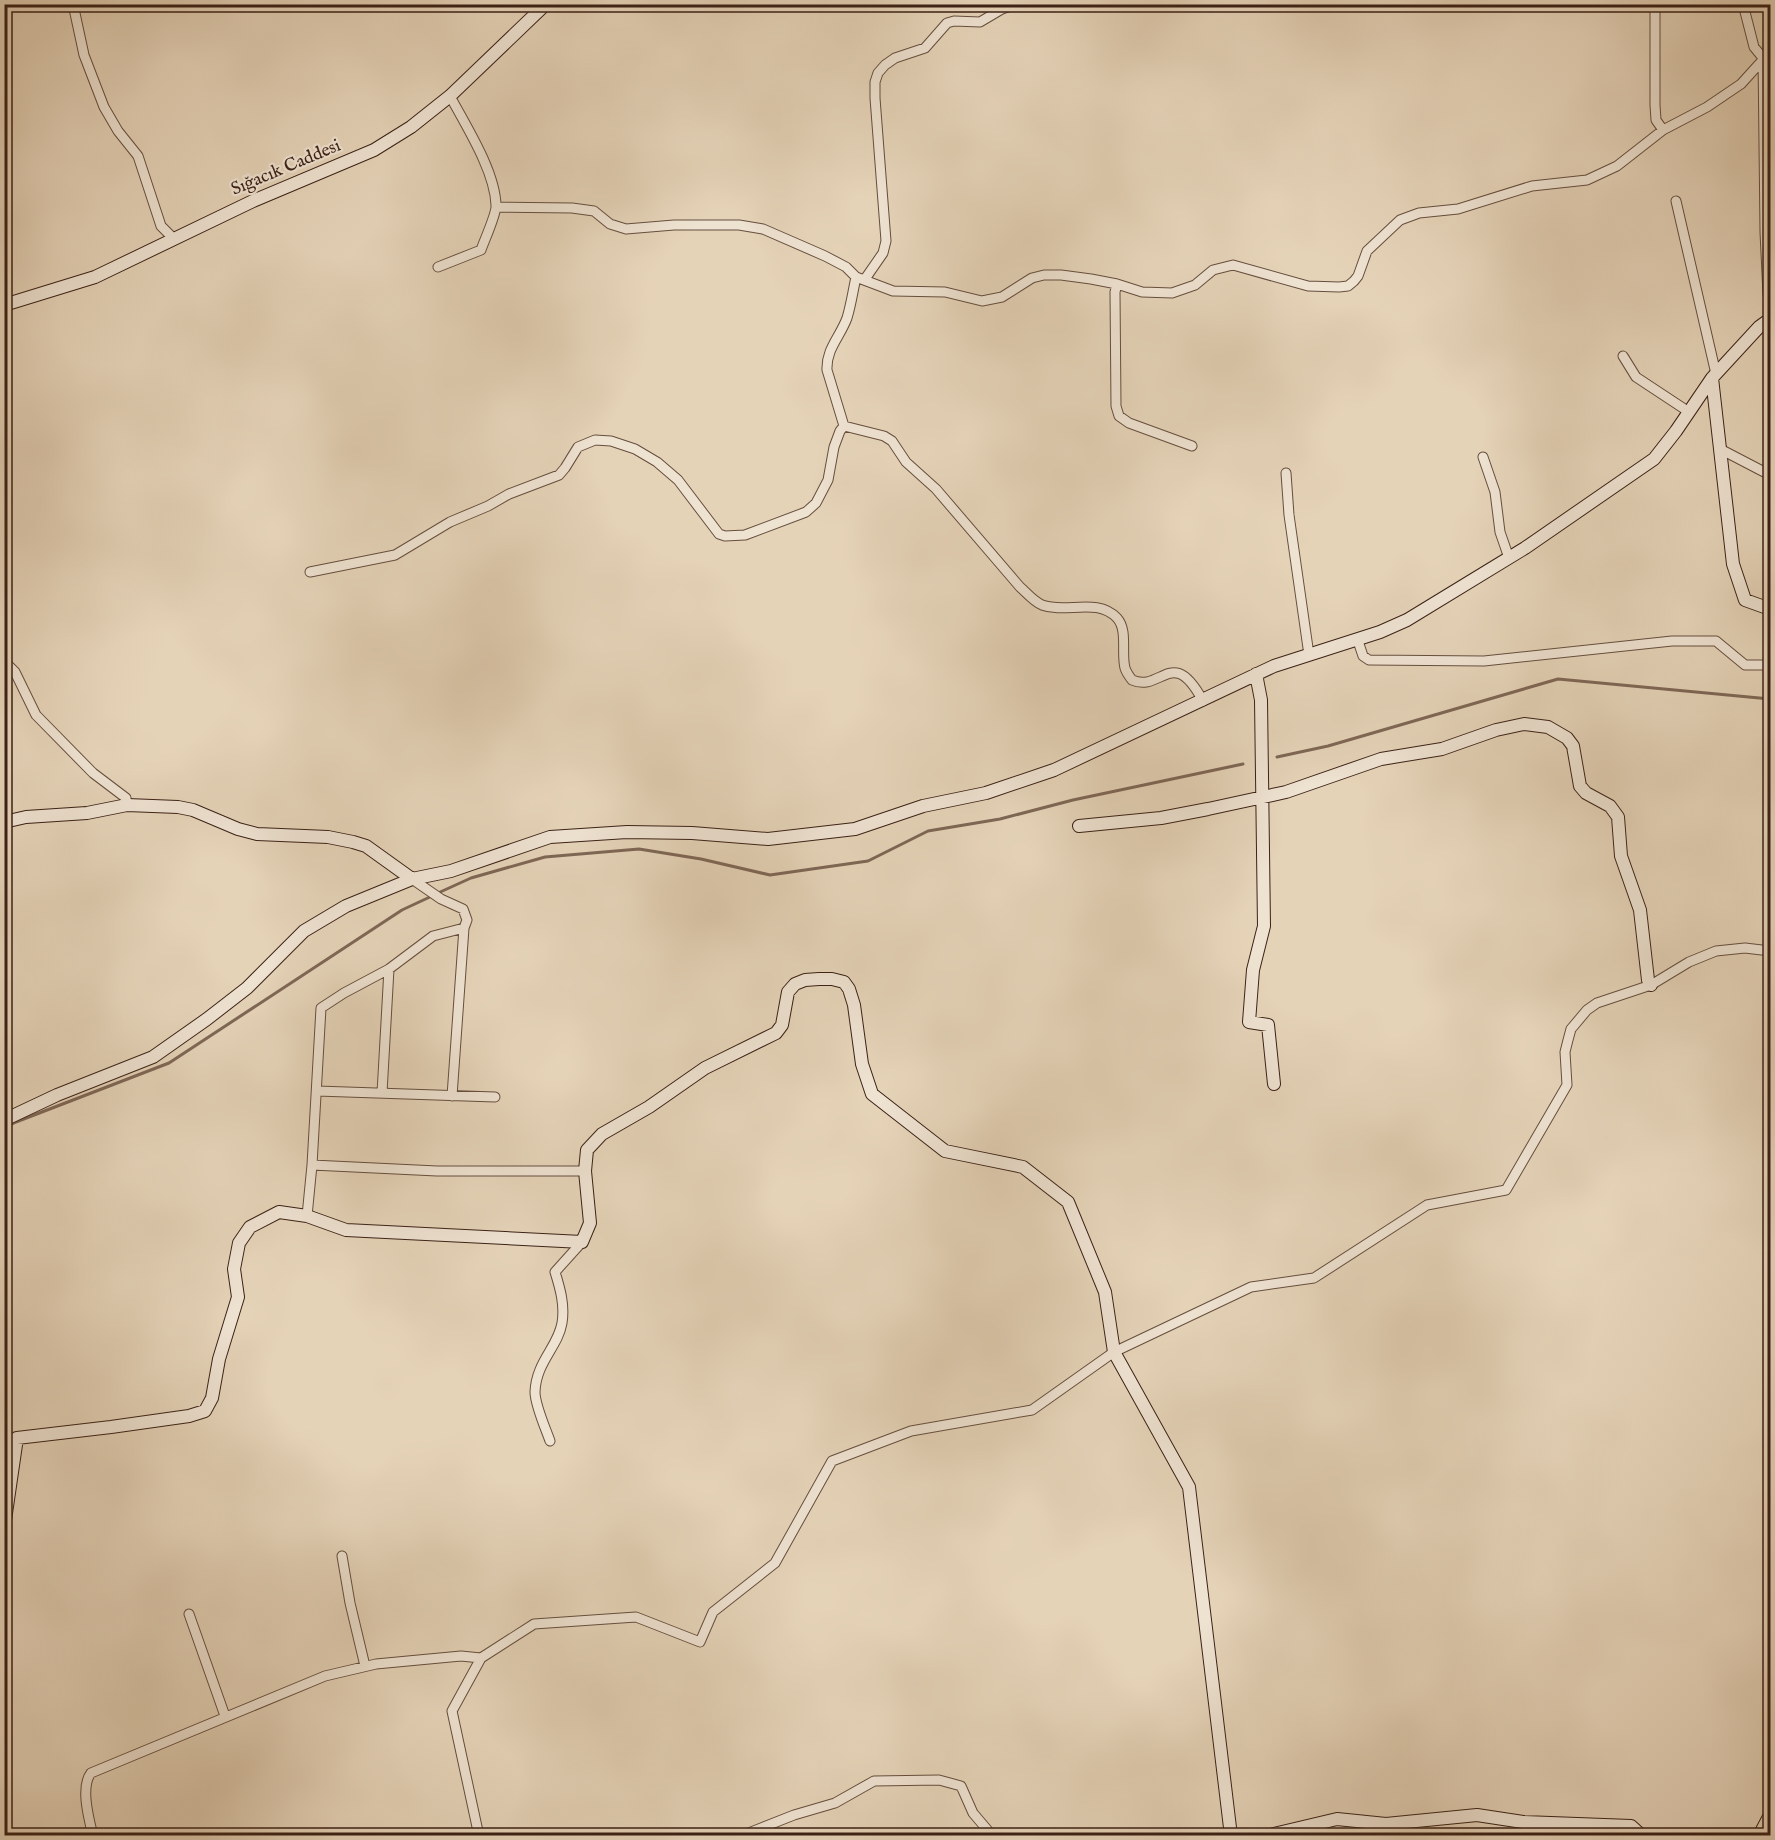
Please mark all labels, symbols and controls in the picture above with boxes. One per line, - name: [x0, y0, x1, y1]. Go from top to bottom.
- street label: Sığacık Caddesi: [228, 134, 344, 201]

